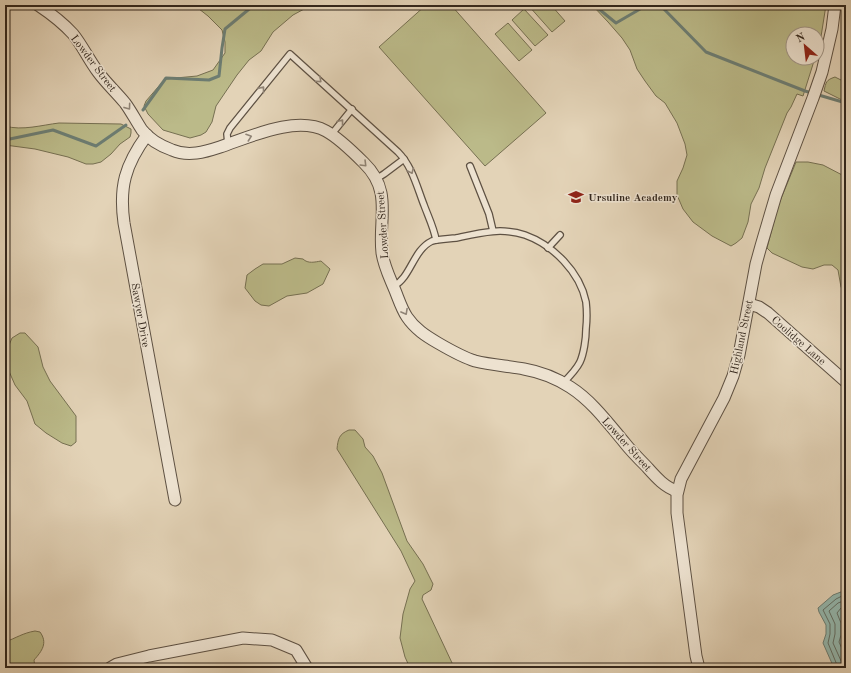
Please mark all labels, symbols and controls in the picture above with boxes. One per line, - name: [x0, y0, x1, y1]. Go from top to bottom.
- north arrow: [785, 26, 825, 66]
- text: N: [795, 31, 808, 45]
- street label: Lowder Street: [68, 33, 118, 95]
- one-way arrow: [314, 75, 322, 83]
- one-way arrow: [257, 87, 264, 94]
- one-way arrow: [123, 102, 130, 109]
- one-way arrow: [337, 119, 344, 126]
- one-way arrow: [246, 133, 253, 142]
- one-way arrow: [359, 159, 367, 167]
- one-way arrow: [406, 167, 414, 174]
- school or university icon: Ursuline Academy: [567, 188, 585, 206]
- street label: Lowder Street: [376, 190, 391, 259]
- place label: Ursuline Academy: [588, 193, 678, 204]
- street label: Sawyer Drive: [128, 282, 151, 348]
- street label: Highland Street: [729, 299, 756, 376]
- one-way arrow: [400, 308, 407, 315]
- street label: Coolidge Lane: [769, 315, 827, 368]
- street label: Lowder Street: [599, 416, 653, 474]

